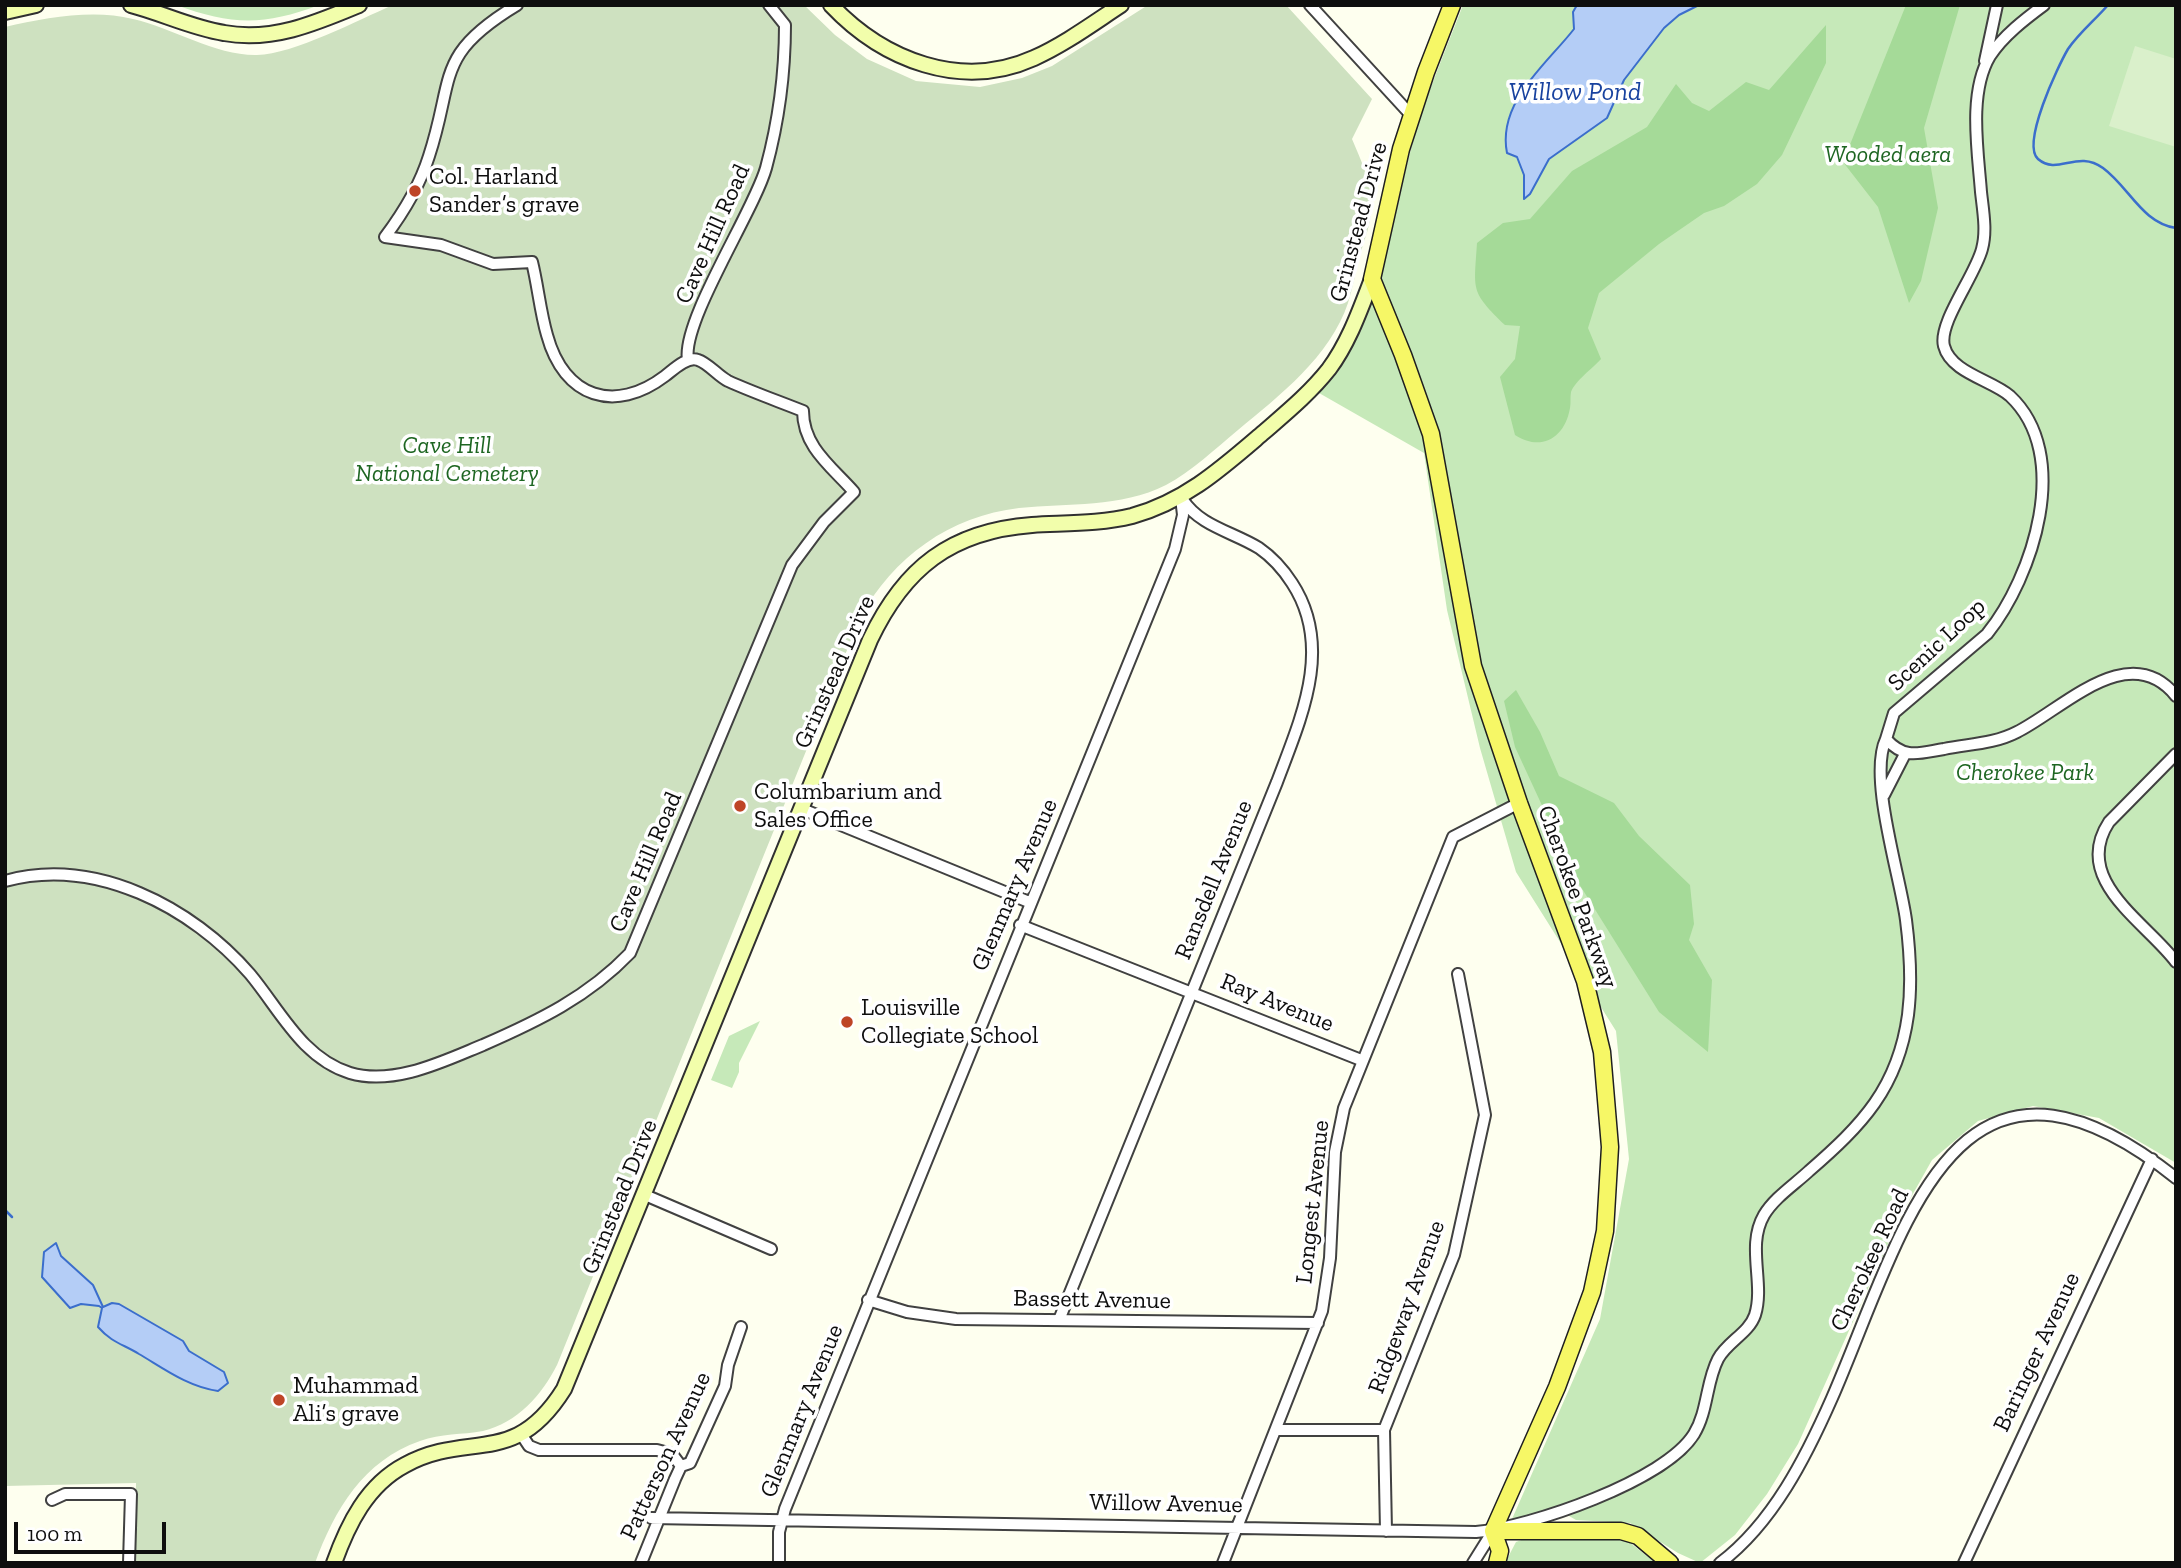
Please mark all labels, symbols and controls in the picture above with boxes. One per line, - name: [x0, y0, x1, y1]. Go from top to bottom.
- water label: Willow Pond: [1509, 77, 1641, 109]
- street label: Grinstead Drive: [1324, 139, 1394, 305]
- park label: Wooded aera: [1825, 141, 1951, 169]
- street label: Cave Hill Road: [669, 160, 757, 308]
- place label: Col. Harland Sander’s grave: [429, 163, 579, 219]
- marker: Col. Harland Sander’s grave: [407, 183, 423, 199]
- park label: Cave Hill National Cemetery: [355, 432, 539, 488]
- street label: Grinstead Drive: [788, 591, 882, 753]
- street label: Scenic Loop: [1882, 593, 1992, 697]
- park label: Cherokee Park: [1956, 759, 2094, 787]
- place label: Columbarium and Sales Office: [754, 778, 942, 834]
- street label: Cave Hill Road: [603, 787, 689, 937]
- street label: Glenmary Avenue: [966, 795, 1064, 975]
- street label: Ransdell Avenue: [1169, 796, 1259, 964]
- marker: Columbarium and Sales Office: [732, 798, 748, 814]
- street label: Cherokee Parkway: [1531, 802, 1623, 992]
- street label: Ray Avenue: [1216, 967, 1338, 1039]
- place label: Louisville Collegiate School: [861, 994, 1038, 1050]
- marker: Louisville Collegiate School: [839, 1014, 855, 1030]
- street label: Grinstead Drive: [576, 1115, 664, 1279]
- street label: Longest Avenue: [1290, 1119, 1336, 1285]
- street label: Cherokee Road: [1824, 1184, 1916, 1336]
- street label: Ridgeway Avenue: [1362, 1216, 1452, 1398]
- street label: Baringer Avenue: [1987, 1268, 2087, 1436]
- street label: Bassett Avenue: [1013, 1284, 1171, 1316]
- street label: Glenmary Avenue: [754, 1320, 850, 1502]
- street label: Patterson Avenue: [614, 1367, 718, 1545]
- place label: Muhammad Ali’s grave: [293, 1372, 418, 1428]
- marker: Muhammad Ali’s grave: [271, 1392, 287, 1408]
- street label: Willow Avenue: [1089, 1488, 1243, 1520]
- scale bar: [18, 1508, 170, 1552]
- text: 100 m: [27, 1521, 82, 1546]

